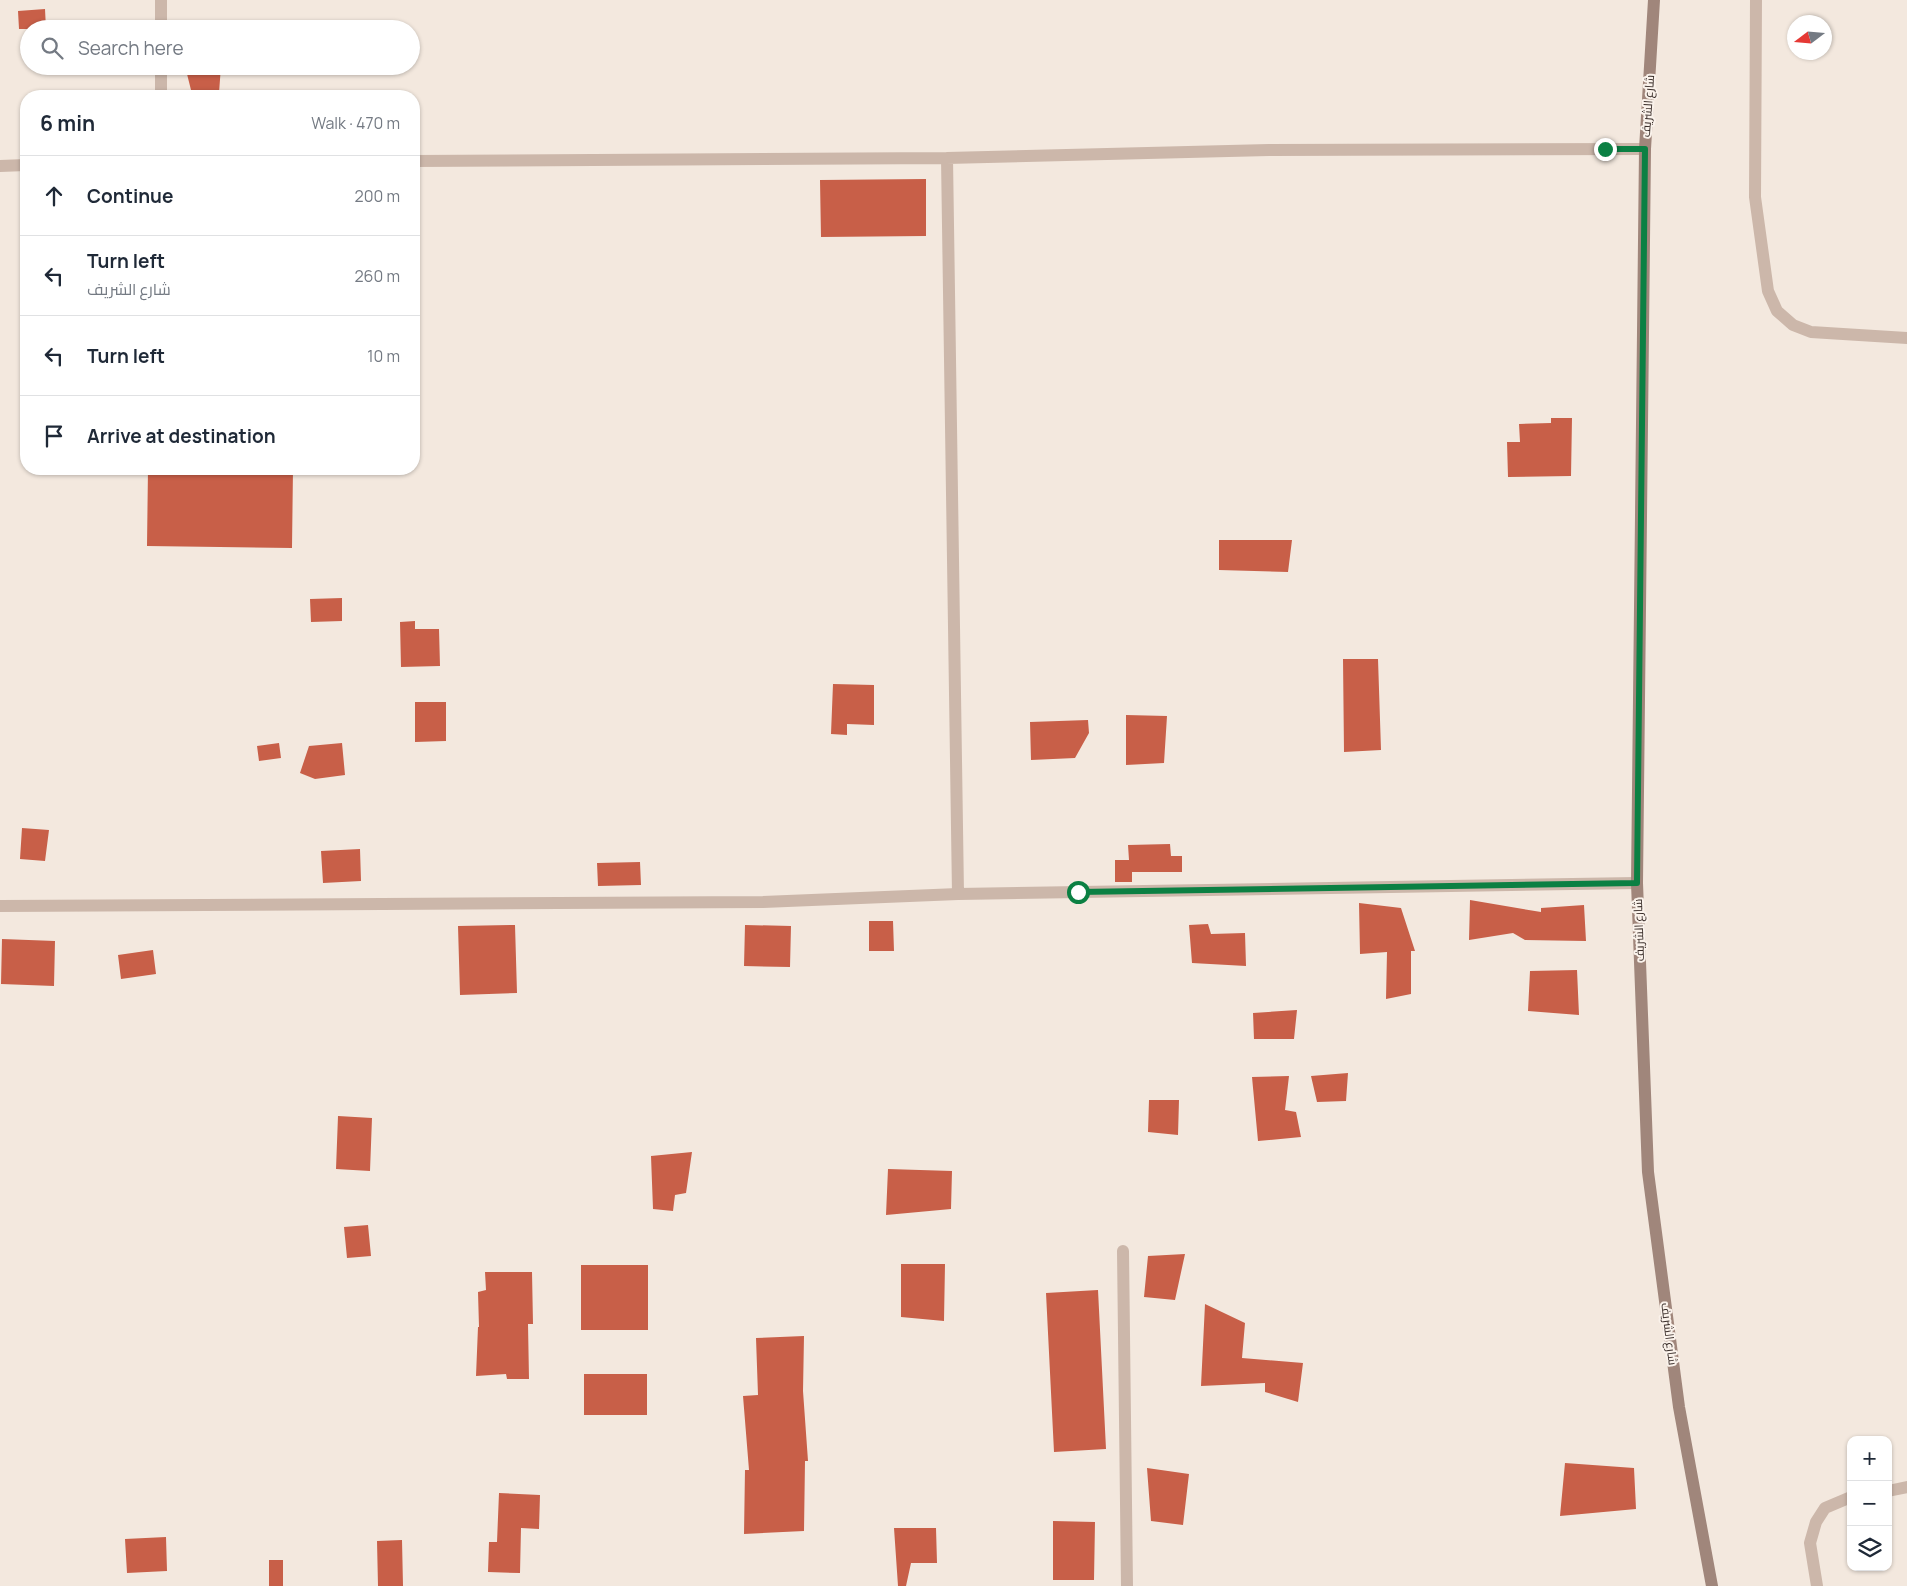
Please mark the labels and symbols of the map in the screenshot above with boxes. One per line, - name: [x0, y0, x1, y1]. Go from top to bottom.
- north arrow: [1787, 15, 1832, 60]
- street label: شارع الشريف: [1637, 74, 1658, 138]
- route end: [1594, 138, 1617, 161]
- route start: [1067, 881, 1090, 904]
- street label: شارع الشريف: [1629, 898, 1648, 962]
- street label: شارع الشريف: [1657, 1302, 1682, 1366]

